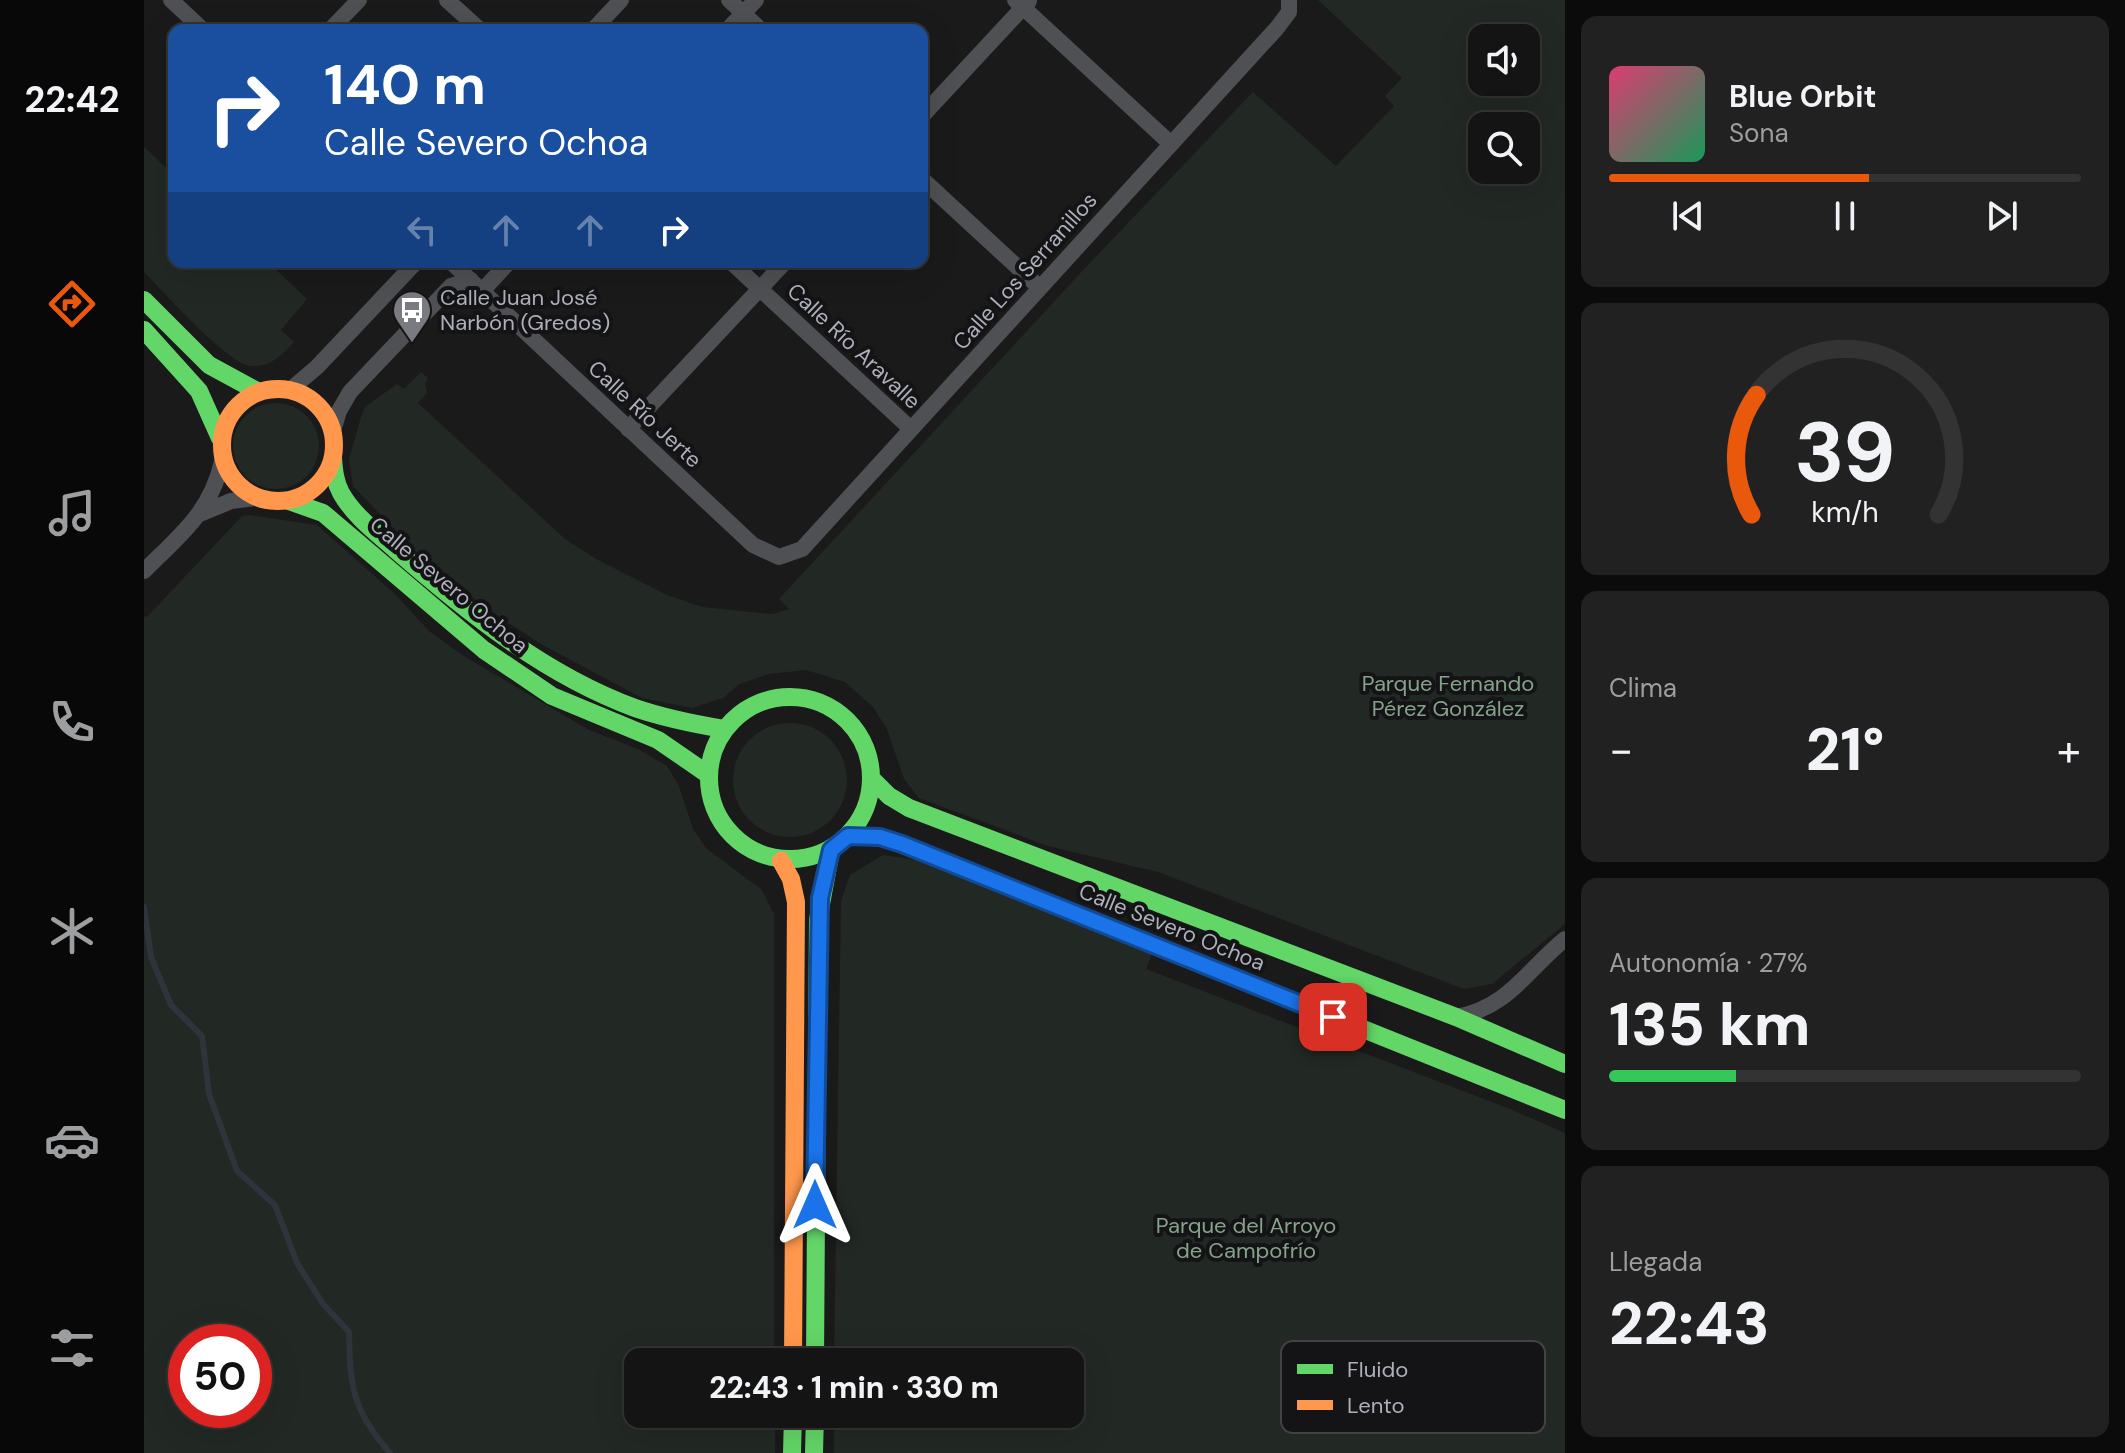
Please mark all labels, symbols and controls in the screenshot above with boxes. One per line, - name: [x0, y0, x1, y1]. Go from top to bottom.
- map controls: [1468, 24, 1540, 184]
- button: sound: [1468, 24, 1540, 96]
- text: 140 m: [324, 48, 486, 121]
- icon: right: [192, 56, 296, 160]
- text: 22:42: [25, 76, 119, 123]
- text: Blue Orbit: [1729, 77, 1876, 116]
- button: search: [1468, 112, 1540, 184]
- text: Sona: [1729, 116, 1789, 150]
- text: Calle Severo Ochoa: [324, 119, 648, 166]
- street label: Calle Los Serranillos: [947, 186, 1103, 356]
- icon: previous: [1666, 194, 1710, 238]
- icon: pause: [1823, 194, 1867, 238]
- icon: next: [1980, 194, 2024, 238]
- icon: left: [400, 208, 444, 252]
- icon: ahead: [484, 208, 528, 252]
- icon: ahead: [568, 208, 612, 252]
- icon: right: [652, 208, 696, 252]
- icon: directions: [44, 276, 100, 332]
- street label: Calle Río Aravalle: [781, 277, 927, 415]
- place label: Calle Juan José Narbón (Gredos): [440, 283, 610, 337]
- bus stop icon: Calle Juan José Narbón (Gredos): [391, 289, 433, 344]
- street label: Calle Río Jerte: [582, 354, 708, 474]
- text: 39: [1794, 398, 1896, 507]
- icon: music: [44, 485, 100, 541]
- text: km/h: [1811, 494, 1879, 531]
- street label: Calle Severo Ochoa: [364, 510, 534, 660]
- park label: Parque Fernando Pérez González: [1362, 669, 1534, 723]
- text: Clima: [1609, 671, 1677, 705]
- icon: phone: [44, 694, 100, 750]
- text: 21°: [1806, 710, 1884, 789]
- text: −: [1609, 721, 1633, 779]
- text: +: [2057, 721, 2081, 779]
- street label: Calle Severo Ochoa: [1075, 876, 1269, 978]
- icon: climate: [44, 903, 100, 959]
- text: Autonomía · 27%: [1609, 946, 1807, 980]
- pin: [1299, 983, 1367, 1051]
- text: 135 km: [1609, 985, 1811, 1064]
- icon: arrive: [1311, 995, 1355, 1039]
- icon: car: [44, 1112, 100, 1168]
- position arrow: [773, 1163, 857, 1247]
- park label: Parque del Arroyo de Campofrío: [1156, 1211, 1336, 1265]
- text: Llegada: [1609, 1245, 1702, 1279]
- text: 22:43: [1609, 1284, 1770, 1363]
- icon: filters: [44, 1320, 100, 1376]
- speed limit sign: 50: [168, 1324, 272, 1428]
- legend: [1281, 1341, 1545, 1433]
- text: Fluido: [1347, 1355, 1408, 1384]
- text: 22:43 · 1 min · 330 m: [709, 1368, 999, 1407]
- text: Lento: [1347, 1391, 1405, 1420]

